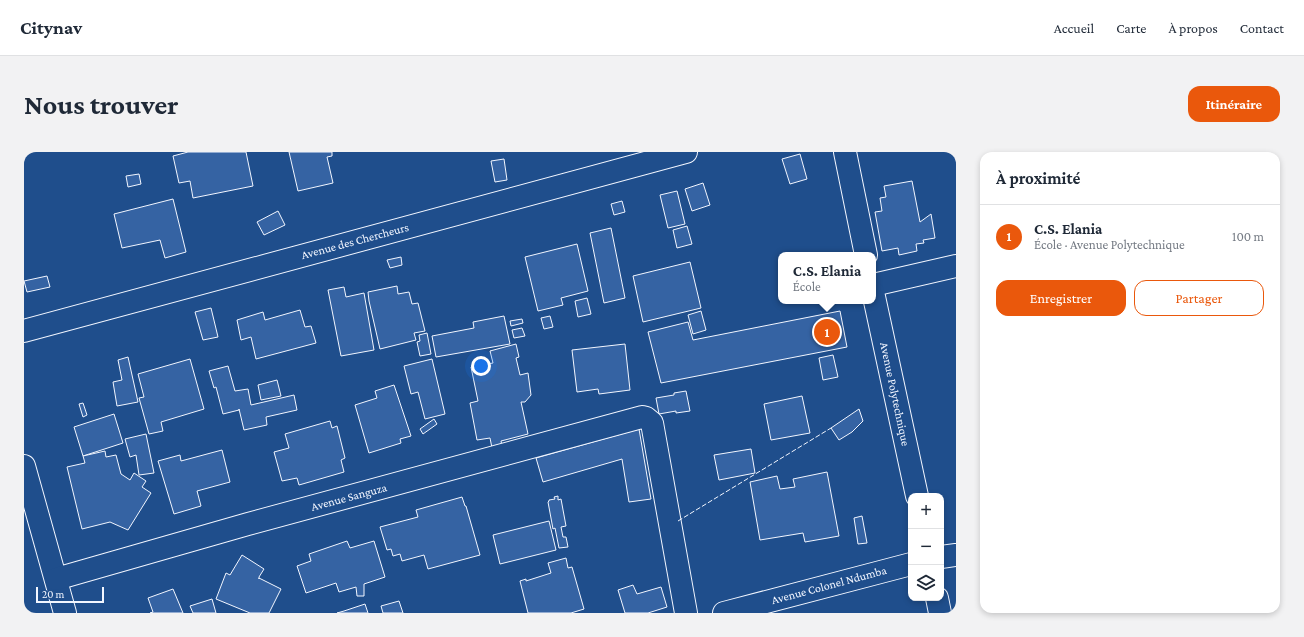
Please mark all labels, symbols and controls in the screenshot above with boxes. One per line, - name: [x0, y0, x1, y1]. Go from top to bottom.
- text: Citynav: [20, 17, 82, 38]
- text: Accueil: [1054, 20, 1094, 36]
- text: Carte: [1116, 20, 1147, 36]
- text: À propos: [1169, 20, 1218, 36]
- text: Contact: [1240, 20, 1284, 36]
- button: Itinéraire: [1188, 86, 1280, 122]
- text: Nous trouver: [24, 89, 178, 120]
- text: À proximité: [996, 169, 1080, 188]
- street label: Avenue des Chercheurs: [300, 220, 411, 262]
- text: C.S. Elania: [1034, 221, 1102, 237]
- text: 1: [1007, 229, 1011, 244]
- text: 100 m: [1232, 229, 1264, 244]
- text: École · Avenue Polytechnique: [1034, 237, 1185, 252]
- popup: [778, 252, 876, 304]
- text: C.S. Elania: [793, 263, 861, 279]
- text: École: [793, 279, 821, 294]
- button: Enregistrer: [996, 280, 1126, 316]
- button: Partager: [1134, 280, 1264, 316]
- pin: 1: [814, 317, 840, 347]
- street label: Avenue Polytechnique: [877, 341, 913, 447]
- your location: [471, 356, 491, 376]
- street label: Avenue Sanguza: [310, 480, 389, 514]
- map controls: [908, 493, 944, 601]
- button: +: [908, 493, 944, 529]
- button: −: [908, 529, 944, 565]
- street label: Avenue Colonel Ndumba: [770, 563, 889, 607]
- button: layers: [908, 565, 944, 601]
- scale bar: [36, 585, 104, 604]
- text: 20 m: [42, 588, 64, 600]

